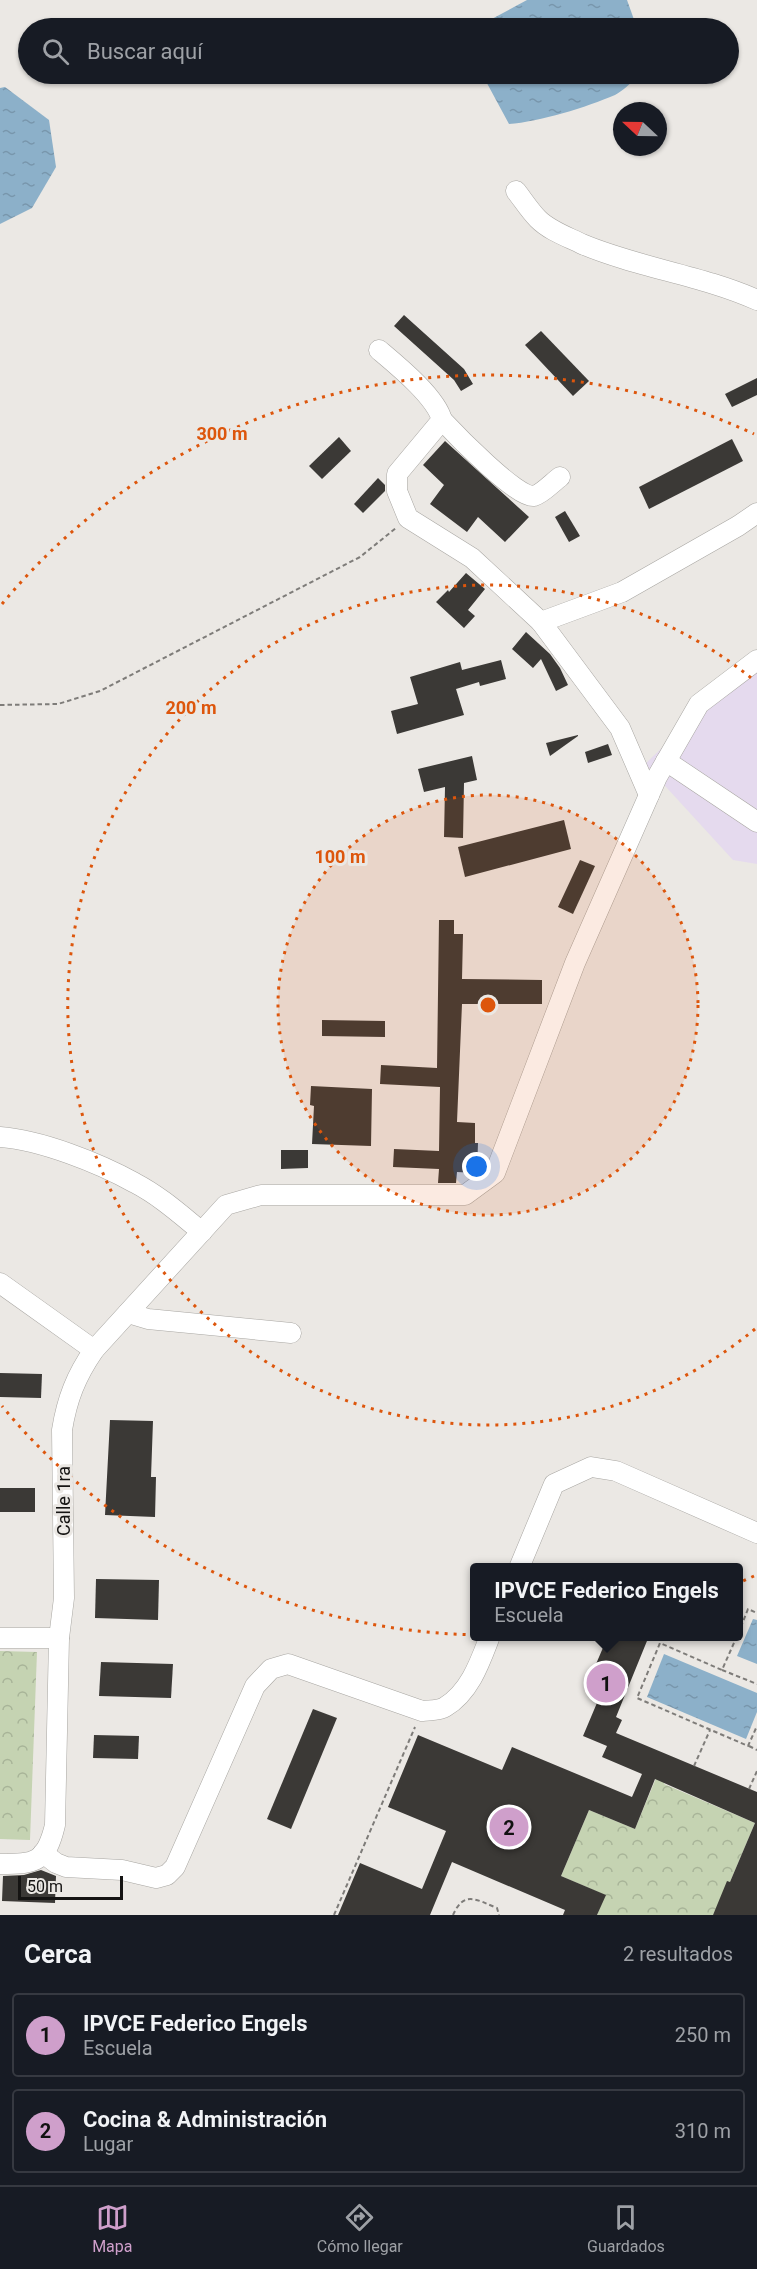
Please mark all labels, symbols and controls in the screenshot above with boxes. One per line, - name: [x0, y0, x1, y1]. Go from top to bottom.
- search box: [18, 18, 739, 84]
- icon: search: [39, 35, 72, 68]
- text: Buscar aquí: [87, 39, 203, 64]
- north arrow: [613, 102, 667, 156]
- text: 300 m: [196, 423, 248, 444]
- text: 200 m: [165, 697, 217, 718]
- text: 100 m: [314, 846, 366, 867]
- centre of rings: [478, 995, 498, 1015]
- your location: [462, 1152, 491, 1181]
- street label: Calle 1ra: [53, 1466, 74, 1536]
- popup: [470, 1563, 743, 1641]
- text: IPVCE Federico Engels: [494, 1578, 719, 1603]
- text: Escuela: [494, 1603, 564, 1627]
- pin: 1: [586, 1660, 626, 1706]
- pin: 2: [490, 1804, 528, 1850]
- scale bar: [18, 1873, 123, 1900]
- text: 50 m: [27, 1877, 63, 1896]
- text: Cerca: [24, 1939, 92, 1969]
- text: 2 resultados: [623, 1942, 733, 1966]
- text: IPVCE Federico Engels: [83, 2011, 308, 2036]
- text: 1: [40, 2023, 51, 2047]
- text: 250 m: [675, 2023, 731, 2047]
- text: Escuela: [83, 2036, 153, 2060]
- text: Cocina & Administración: [83, 2107, 327, 2132]
- text: 2: [40, 2119, 51, 2143]
- text: 310 m: [675, 2119, 731, 2143]
- text: Lugar: [83, 2132, 133, 2156]
- tab: Mapa: [92, 2201, 132, 2256]
- tab: Cómo llegar: [317, 2201, 403, 2256]
- tab: Guardados: [587, 2201, 665, 2256]

